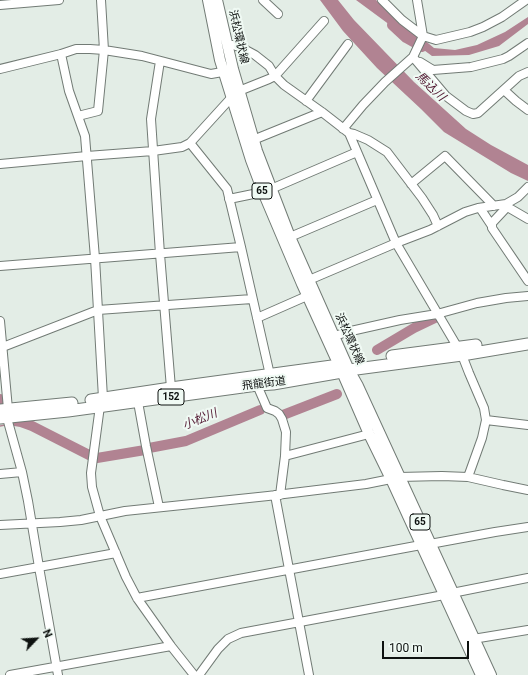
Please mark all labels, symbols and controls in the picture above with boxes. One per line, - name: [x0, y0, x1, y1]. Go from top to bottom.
- street label: 浜松環状線: [225, 9, 251, 65]
- water label: 馬込川: [412, 69, 448, 105]
- road number: 65: [252, 183, 272, 199]
- street label: 浜松環状線: [332, 311, 366, 367]
- street label: 飛龍街道: [241, 375, 287, 393]
- road number: 152: [158, 389, 184, 405]
- water label: 小松川: [181, 407, 219, 433]
- road number: 65: [410, 514, 430, 530]
- north arrow: [16, 619, 56, 659]
- text: N: [40, 627, 55, 640]
- scale bar: [384, 633, 471, 659]
- text: 100 m: [389, 641, 423, 655]

